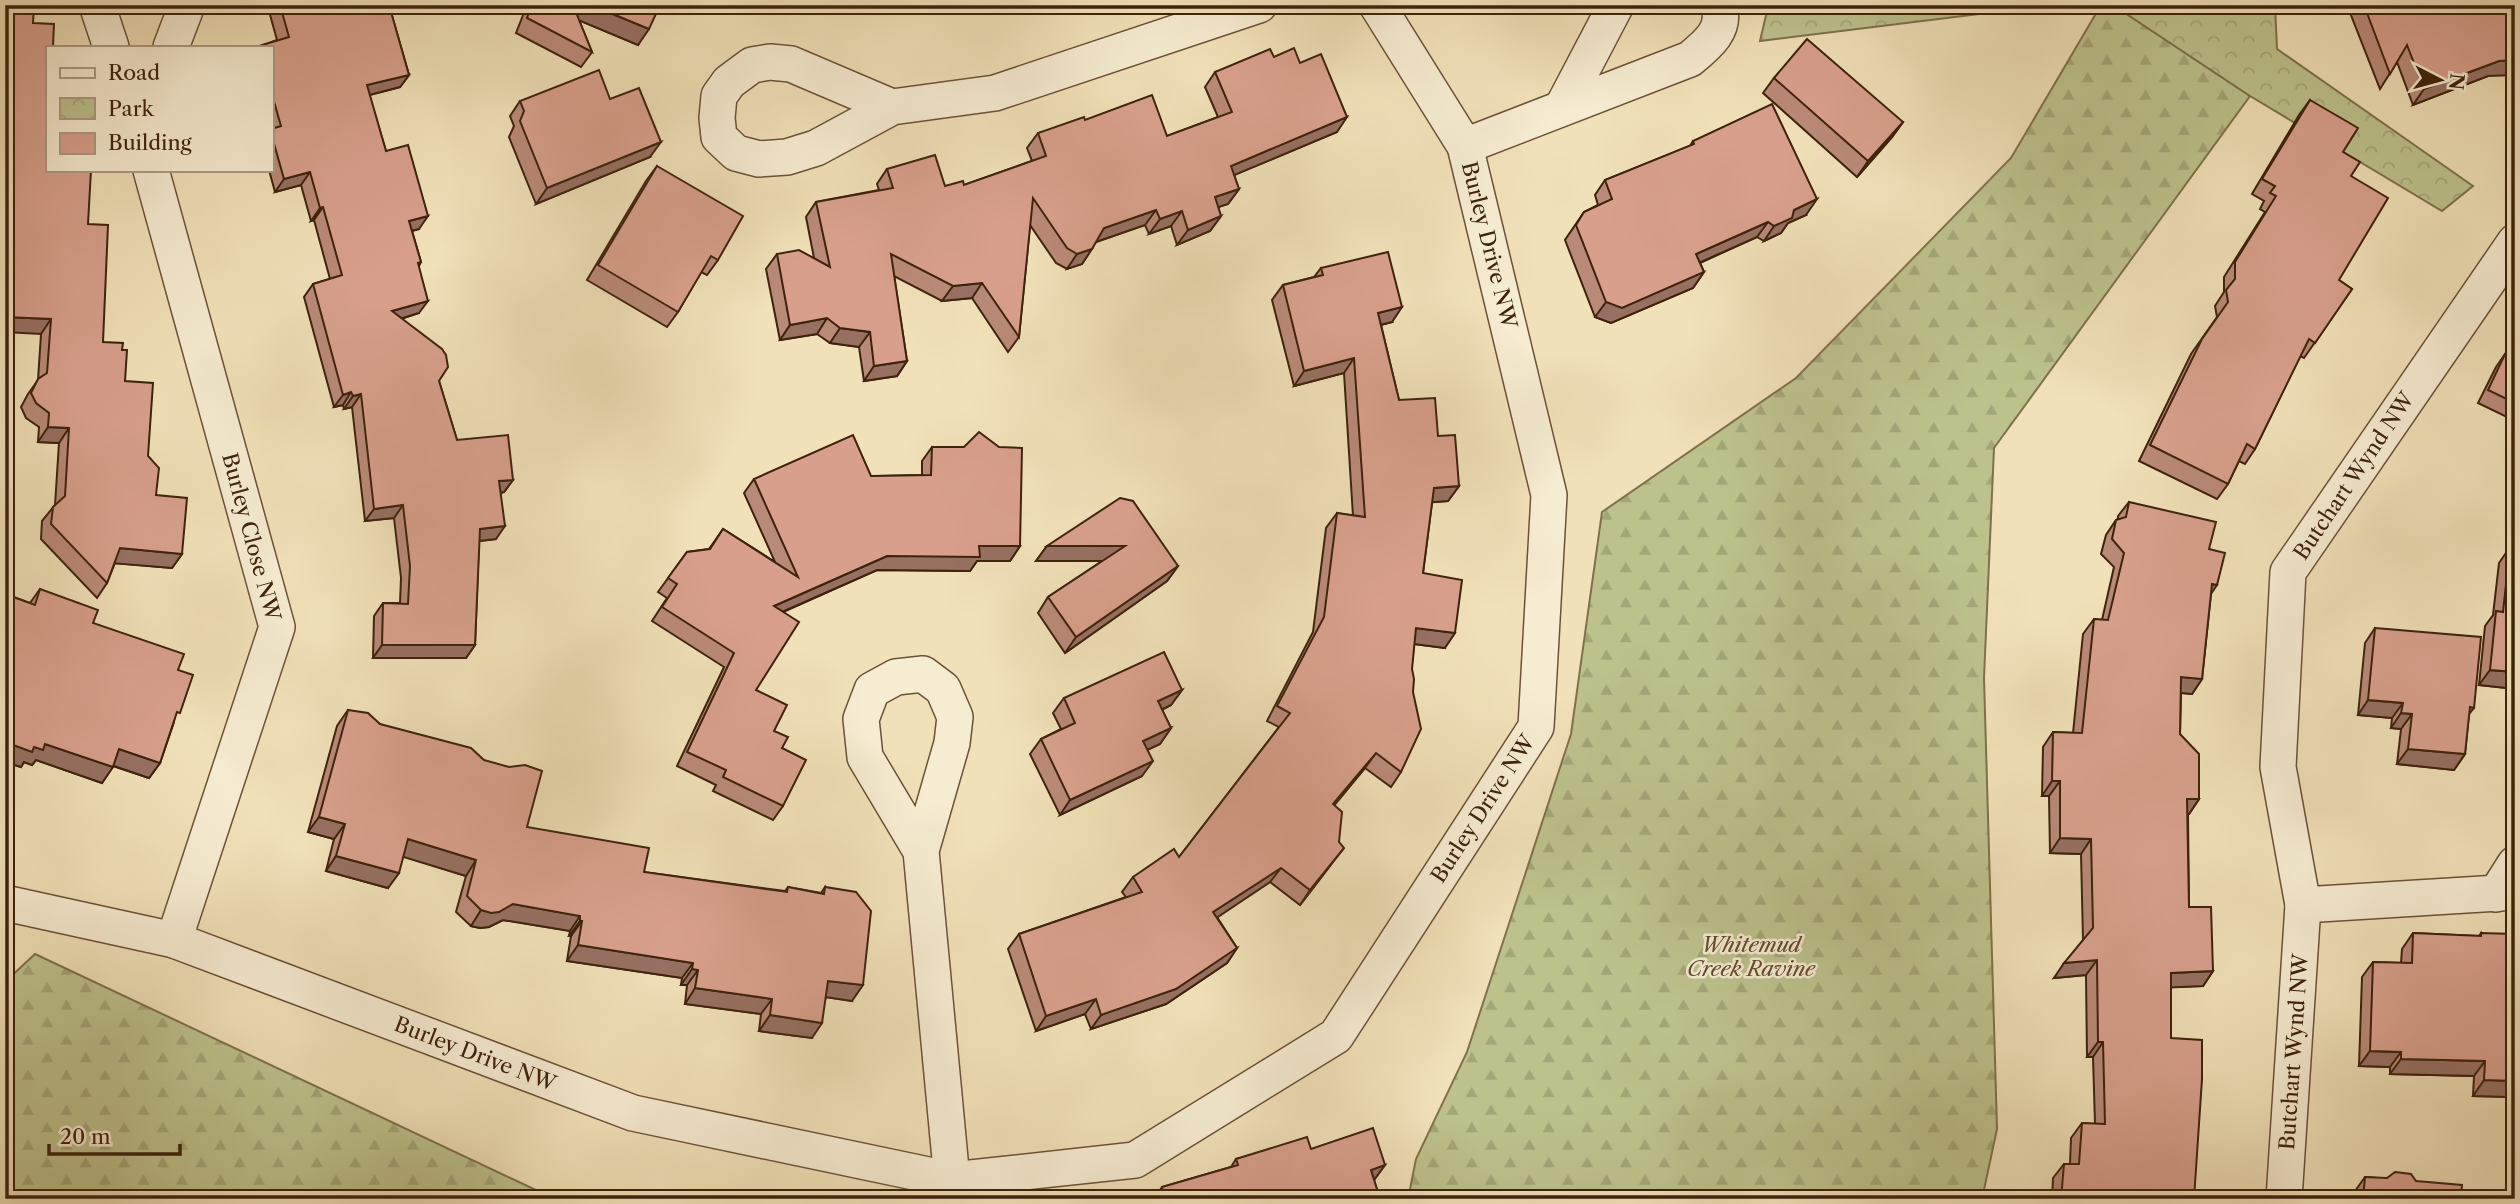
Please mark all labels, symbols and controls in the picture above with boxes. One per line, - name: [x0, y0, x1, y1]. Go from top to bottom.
- legend: [46, 46, 273, 172]
- north arrow: [2404, 46, 2474, 116]
- text: Road: [108, 60, 160, 85]
- text: N: [2444, 72, 2469, 91]
- text: Park: [108, 96, 154, 121]
- text: Building: [108, 130, 193, 155]
- street label: Burley Drive NW: [1457, 159, 1523, 332]
- street label: Butchart Wynd NW: [2288, 386, 2420, 564]
- street label: Burley Close NW: [217, 450, 286, 625]
- street label: Burley Drive NW: [1425, 729, 1540, 887]
- park label: Whitemud Creek Ravine: [1687, 932, 1816, 981]
- street label: Butchart Wynd NW: [2274, 952, 2313, 1151]
- street label: Burley Drive NW: [391, 1011, 560, 1096]
- scale bar: [49, 1113, 180, 1157]
- text: 20 m: [60, 1124, 111, 1149]

